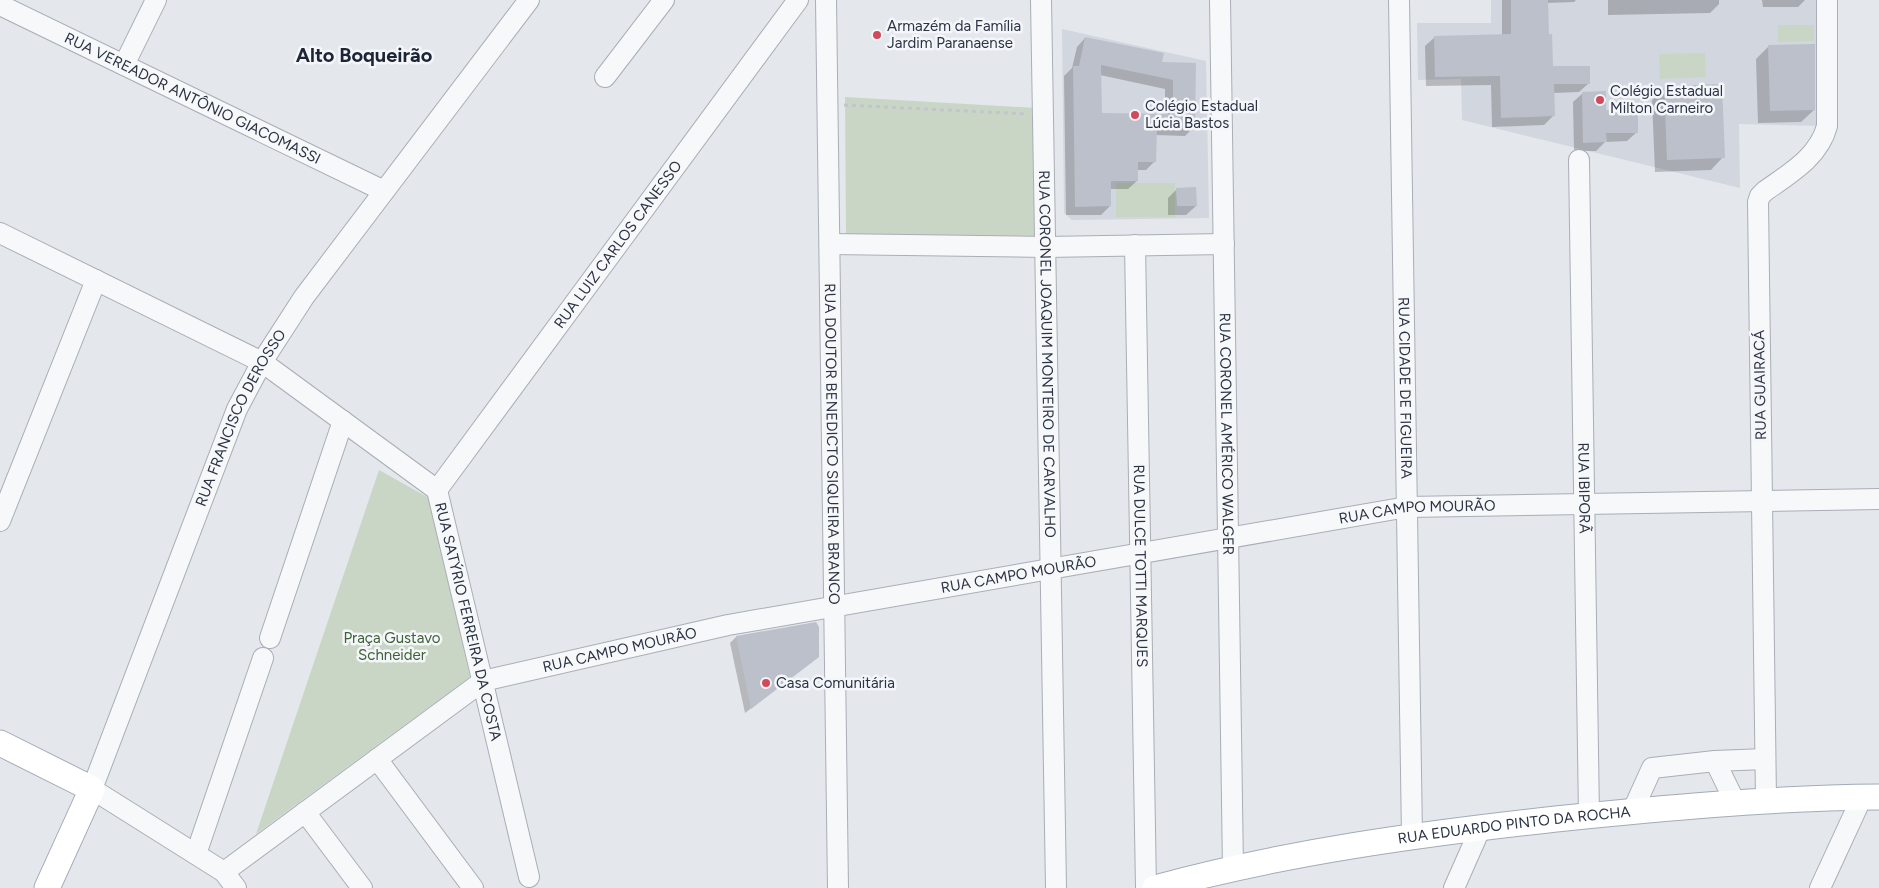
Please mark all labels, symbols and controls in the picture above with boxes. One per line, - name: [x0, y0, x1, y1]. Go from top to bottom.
- place label: Armazém da Família Jardim Paranaense: [887, 17, 1021, 52]
- street label: RUA VEREADOR ANTÔNIO GIACOMASSI: [62, 29, 324, 168]
- marker: Armazém da Família Jardim Paranaense: [871, 29, 883, 41]
- district label: Alto Boqueirão: [296, 43, 433, 67]
- place label: Colégio Estadual Milton Carneiro: [1610, 82, 1723, 117]
- marker: Colégio Estadual Milton Carneiro: [1594, 94, 1606, 106]
- place label: Colégio Estadual Lúcia Bastos: [1145, 97, 1258, 132]
- marker: Colégio Estadual Lúcia Bastos: [1129, 109, 1141, 121]
- street label: RUA LUIZ CARLOS CANESSO: [550, 157, 686, 332]
- street label: RUA CORONEL JOAQUIM MONTEIRO DE CARVALHO: [1035, 170, 1059, 538]
- street label: RUA DOUTOR BENEDICTO SIQUEIRA BRANCO: [821, 283, 843, 605]
- street label: RUA CIDADE DE FIGUEIRA: [1395, 297, 1415, 479]
- street label: RUA CORONEL AMÉRICO WALGER: [1216, 313, 1237, 555]
- street label: RUA FRANCISCO DEROSSO: [192, 326, 290, 509]
- street label: RUA GUAIRACÁ: [1750, 330, 1770, 440]
- street label: RUA IBIPORÃ: [1574, 442, 1594, 534]
- street label: RUA DULCE TOTTI MARQUES: [1130, 464, 1151, 668]
- street label: RUA CAMPO MOURÃO: [1337, 497, 1496, 528]
- street label: RUA SATÝRIO FERREIRA DA COSTA: [431, 500, 505, 743]
- street label: RUA CAMPO MOURÃO: [939, 552, 1098, 597]
- street label: RUA CAMPO MOURÃO: [541, 623, 699, 676]
- park label: Praça Gustavo Schneider: [343, 629, 441, 664]
- place label: Casa Comunitária: [776, 674, 895, 692]
- marker: Casa Comunitária: [760, 677, 772, 689]
- street label: RUA EDUARDO PINTO DA ROCHA: [1396, 803, 1631, 848]

